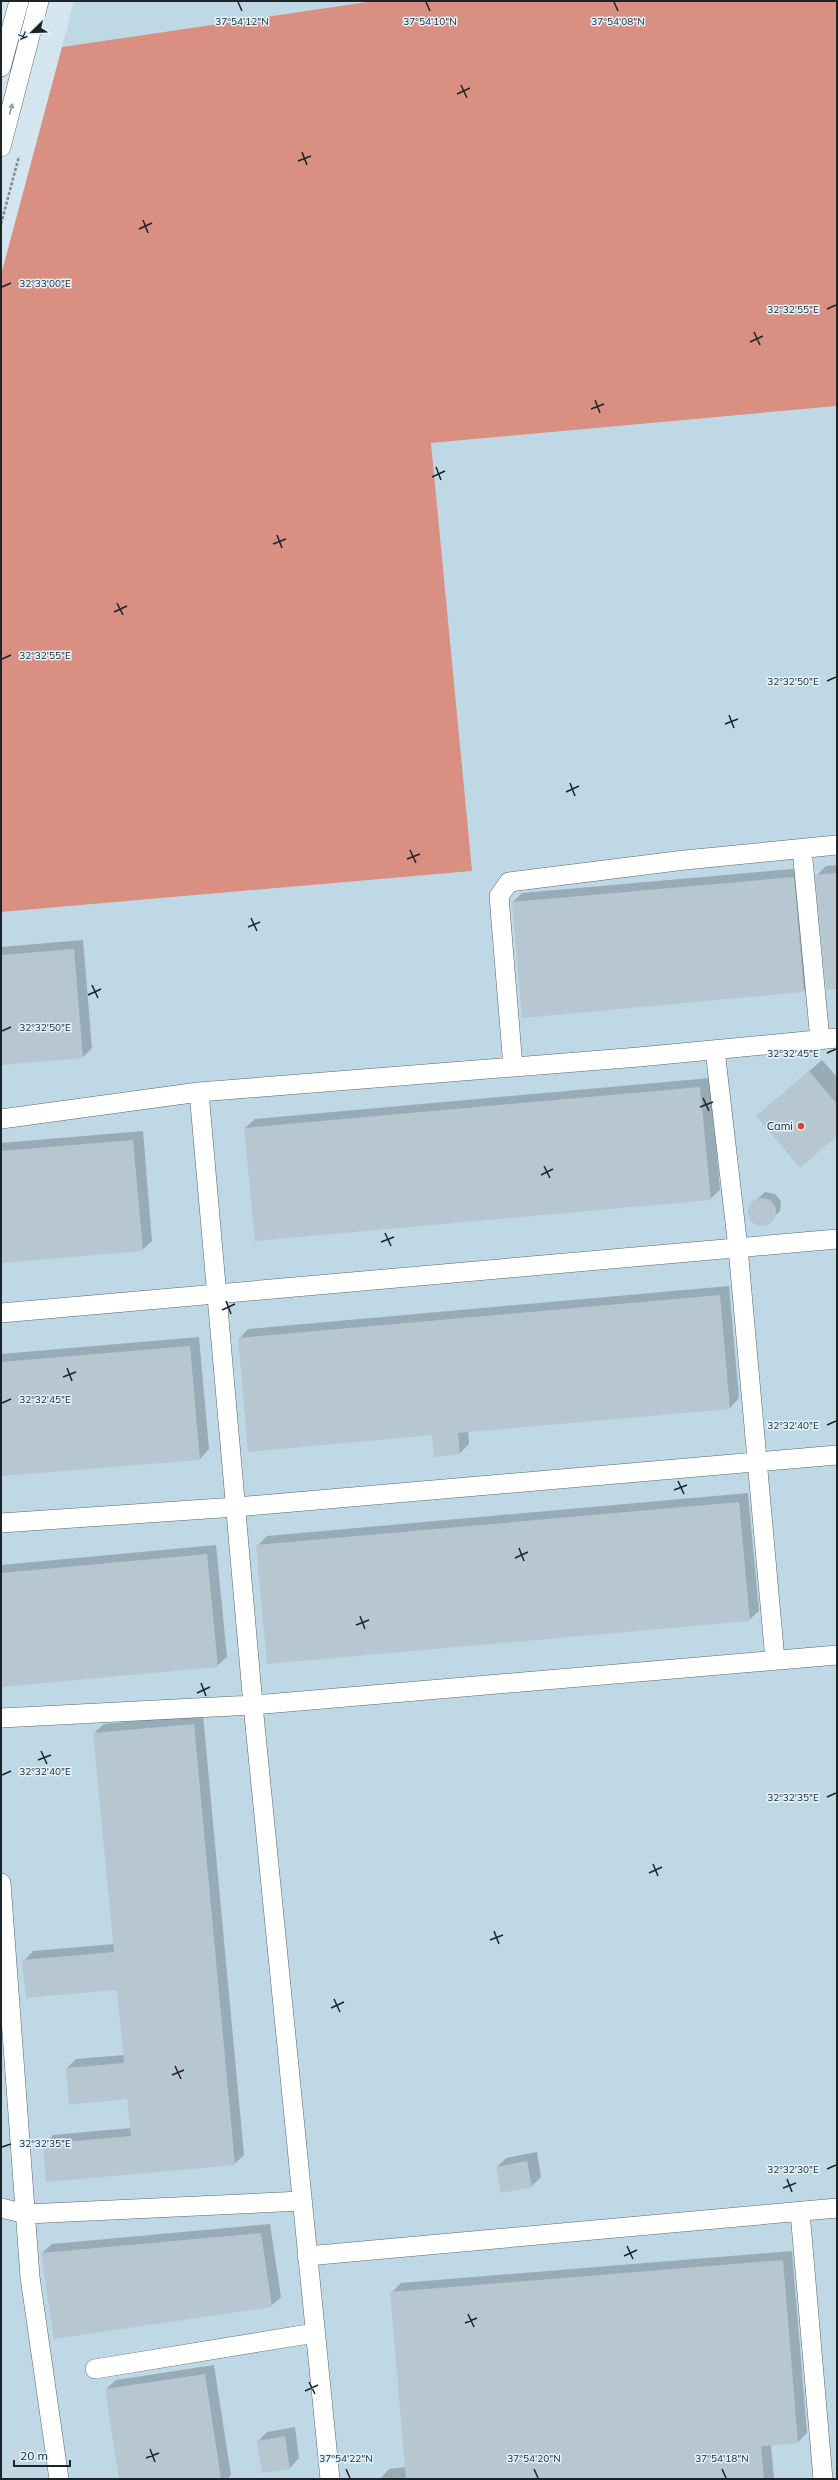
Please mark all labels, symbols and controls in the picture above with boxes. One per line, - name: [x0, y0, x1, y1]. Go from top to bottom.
- north arrow: [12, 12, 52, 52]
- text: 37°54'12"N: [215, 15, 269, 28]
- text: 37°54'10"N: [403, 15, 457, 28]
- text: 37°54'08"N: [591, 15, 645, 28]
- text: K: [15, 29, 31, 42]
- one-way arrow: [8, 103, 14, 115]
- text: 32°33'00"E: [19, 277, 71, 290]
- text: 32°32'55"E: [767, 303, 819, 316]
- text: 32°32'55"E: [19, 649, 71, 662]
- text: 32°32'50"E: [767, 675, 819, 688]
- text: 32°32'50"E: [19, 1021, 71, 1034]
- text: 32°32'45"E: [767, 1047, 819, 1060]
- place label: Cami: [767, 1119, 793, 1133]
- marker: Cami: [796, 1121, 806, 1131]
- text: 32°32'45"E: [19, 1393, 71, 1406]
- text: 32°32'40"E: [767, 1419, 819, 1432]
- text: 32°32'40"E: [19, 1765, 71, 1778]
- text: 32°32'35"E: [767, 1791, 819, 1804]
- text: 32°32'35"E: [19, 2137, 71, 2150]
- text: 32°32'30"E: [767, 2163, 819, 2176]
- scale bar: [14, 2442, 70, 2468]
- text: 20 m: [20, 2448, 48, 2463]
- text: 37°54'22"N: [319, 2452, 373, 2465]
- text: 37°54'20"N: [507, 2452, 561, 2465]
- text: 37°54'18"N: [695, 2452, 749, 2465]

